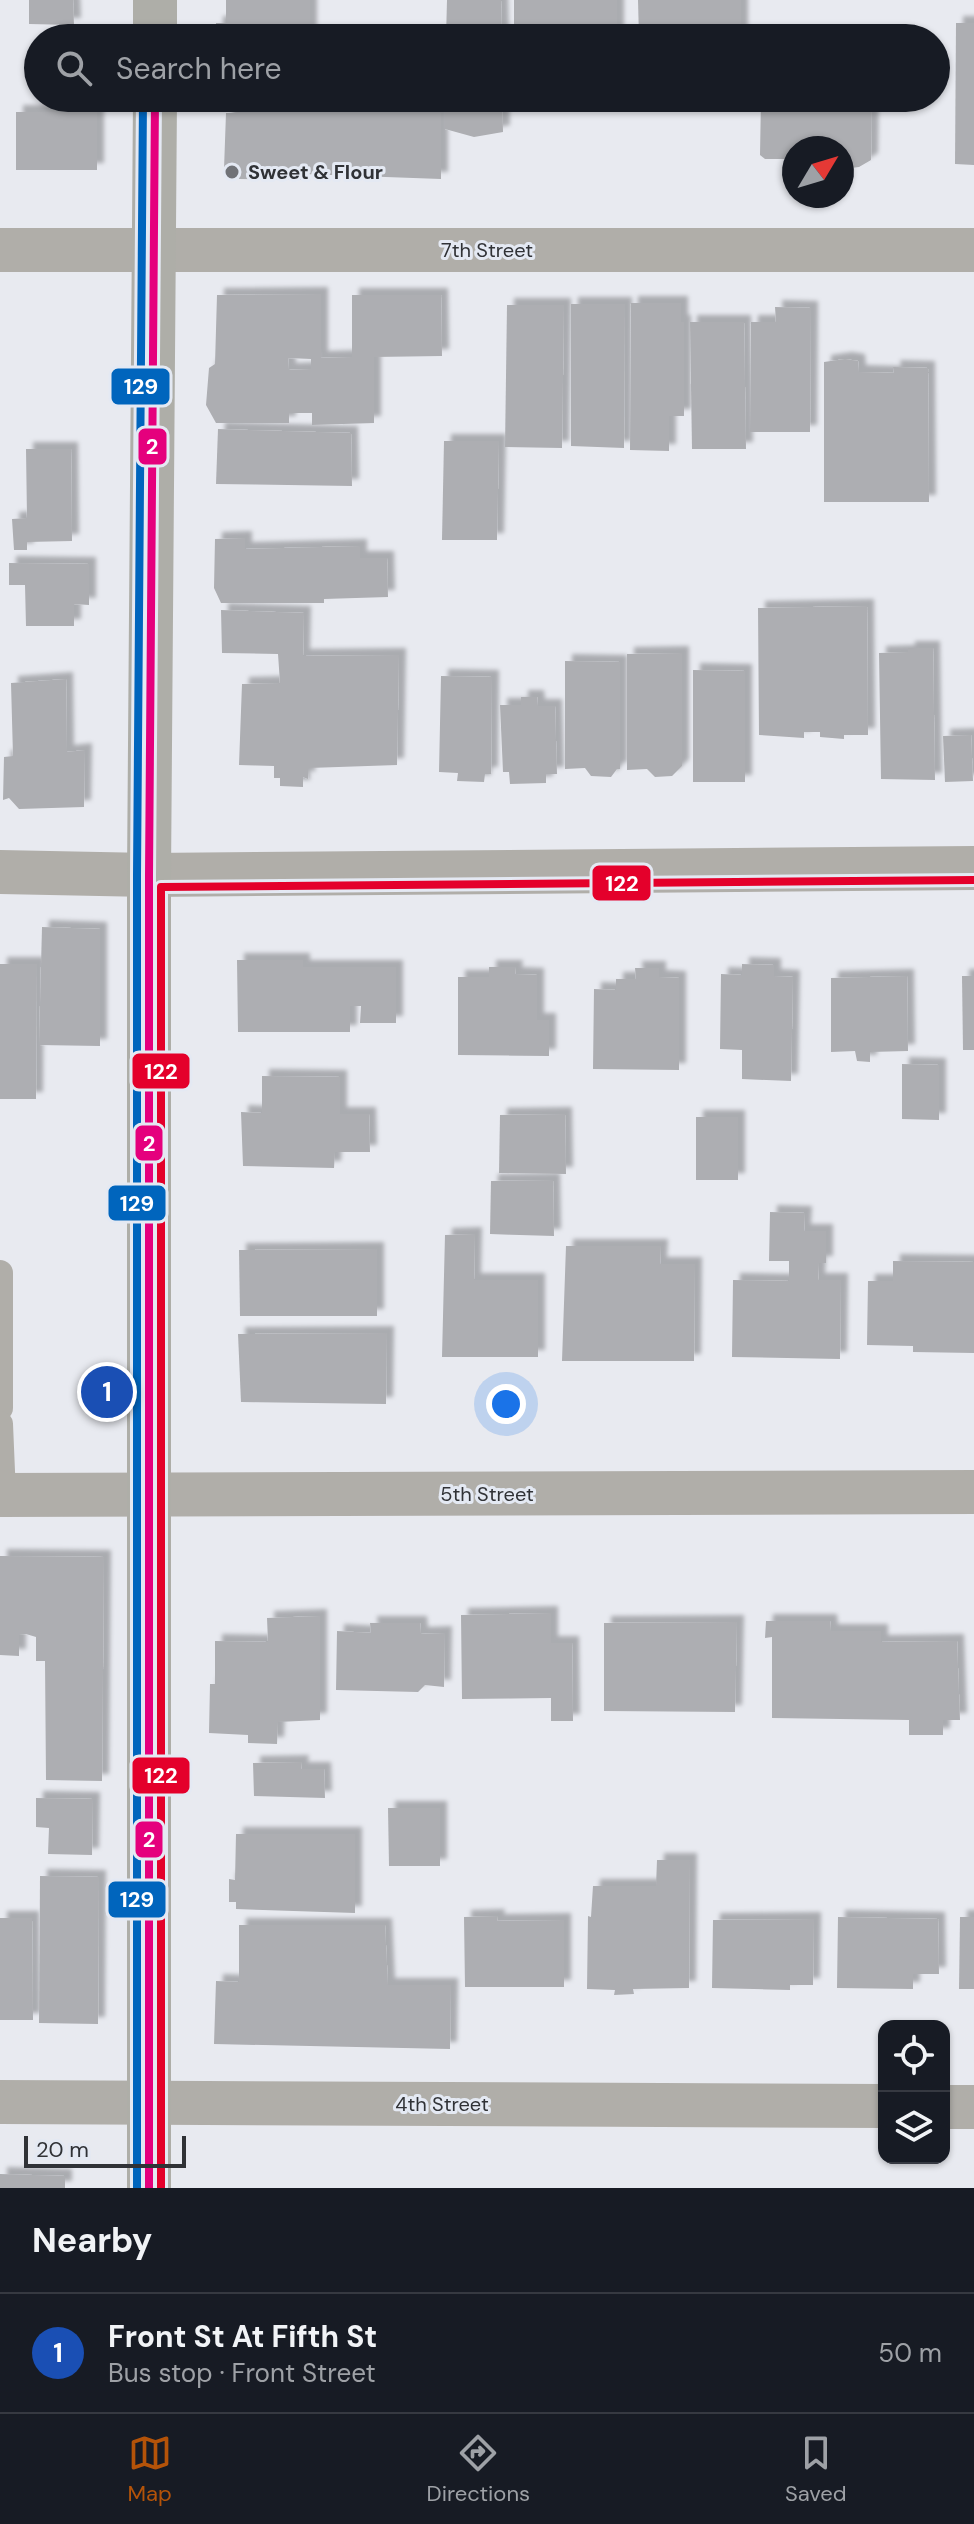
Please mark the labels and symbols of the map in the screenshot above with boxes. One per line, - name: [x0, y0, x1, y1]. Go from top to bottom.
- north arrow: [782, 136, 854, 208]
- place label: Sweet & Flour: [248, 159, 383, 185]
- marker: Sweet & Flour: [223, 163, 241, 181]
- street label: 7th Street: [441, 237, 533, 263]
- line badge: 129: [110, 367, 171, 406]
- text: 129: [124, 372, 158, 401]
- line badge: 2: [137, 427, 168, 466]
- text: 2: [146, 432, 158, 461]
- line badge: 122: [591, 864, 652, 902]
- text: 122: [605, 869, 639, 898]
- line badge: 122: [131, 1052, 191, 1090]
- text: 122: [144, 1057, 178, 1086]
- line badge: 2: [134, 1124, 164, 1162]
- text: 2: [143, 1129, 155, 1158]
- line badge: 129: [107, 1184, 167, 1222]
- text: 129: [120, 1189, 154, 1218]
- pin: 1: [81, 1362, 133, 1422]
- your location: [486, 1384, 526, 1424]
- street label: 5th Street: [440, 1481, 534, 1507]
- line badge: 122: [131, 1756, 191, 1795]
- text: 122: [144, 1761, 178, 1790]
- line badge: 2: [134, 1820, 164, 1859]
- text: 2: [143, 1825, 155, 1854]
- line badge: 129: [107, 1880, 167, 1919]
- text: 129: [120, 1885, 154, 1914]
- street label: 4th Street: [395, 2091, 489, 2117]
- scale bar: [24, 2132, 186, 2168]

